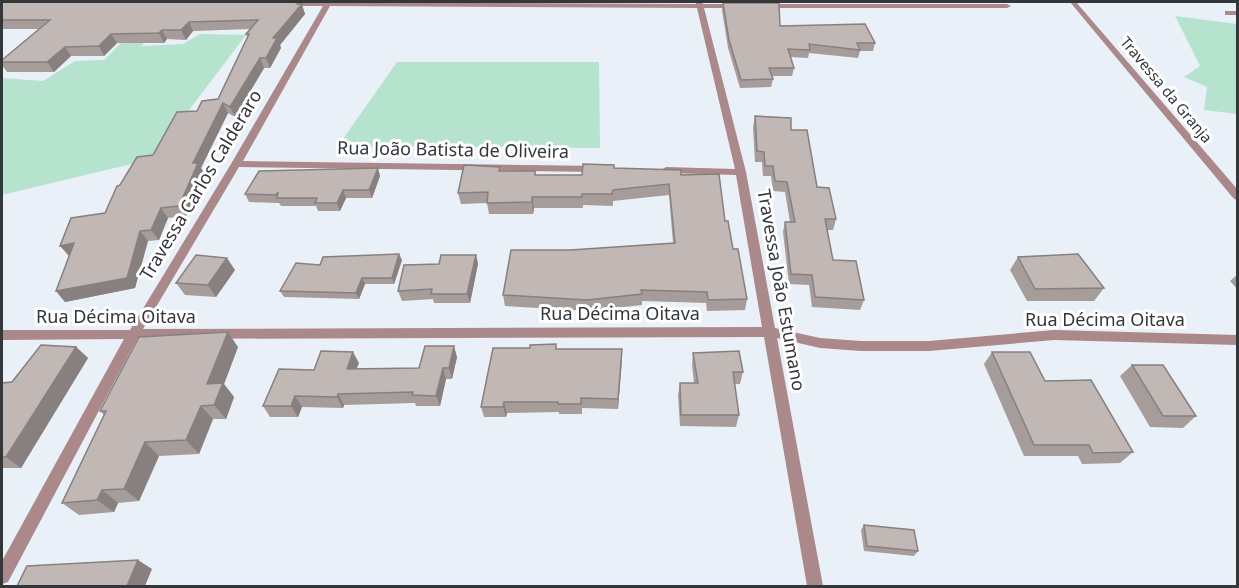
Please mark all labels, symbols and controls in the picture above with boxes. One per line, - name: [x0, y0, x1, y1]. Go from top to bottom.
- street label: Travessa da Granja: [1116, 32, 1217, 147]
- street label: Travessa Carlos Calderaro: [134, 85, 267, 284]
- street label: Rua João Batista de Oliveira: [337, 135, 569, 163]
- street label: Travessa João Estumano: [752, 187, 812, 392]
- street label: Rua Décima Oitava: [540, 301, 700, 325]
- street label: Rua Décima Oitava: [36, 304, 196, 328]
- street label: Rua Décima Oitava: [1025, 307, 1185, 331]

